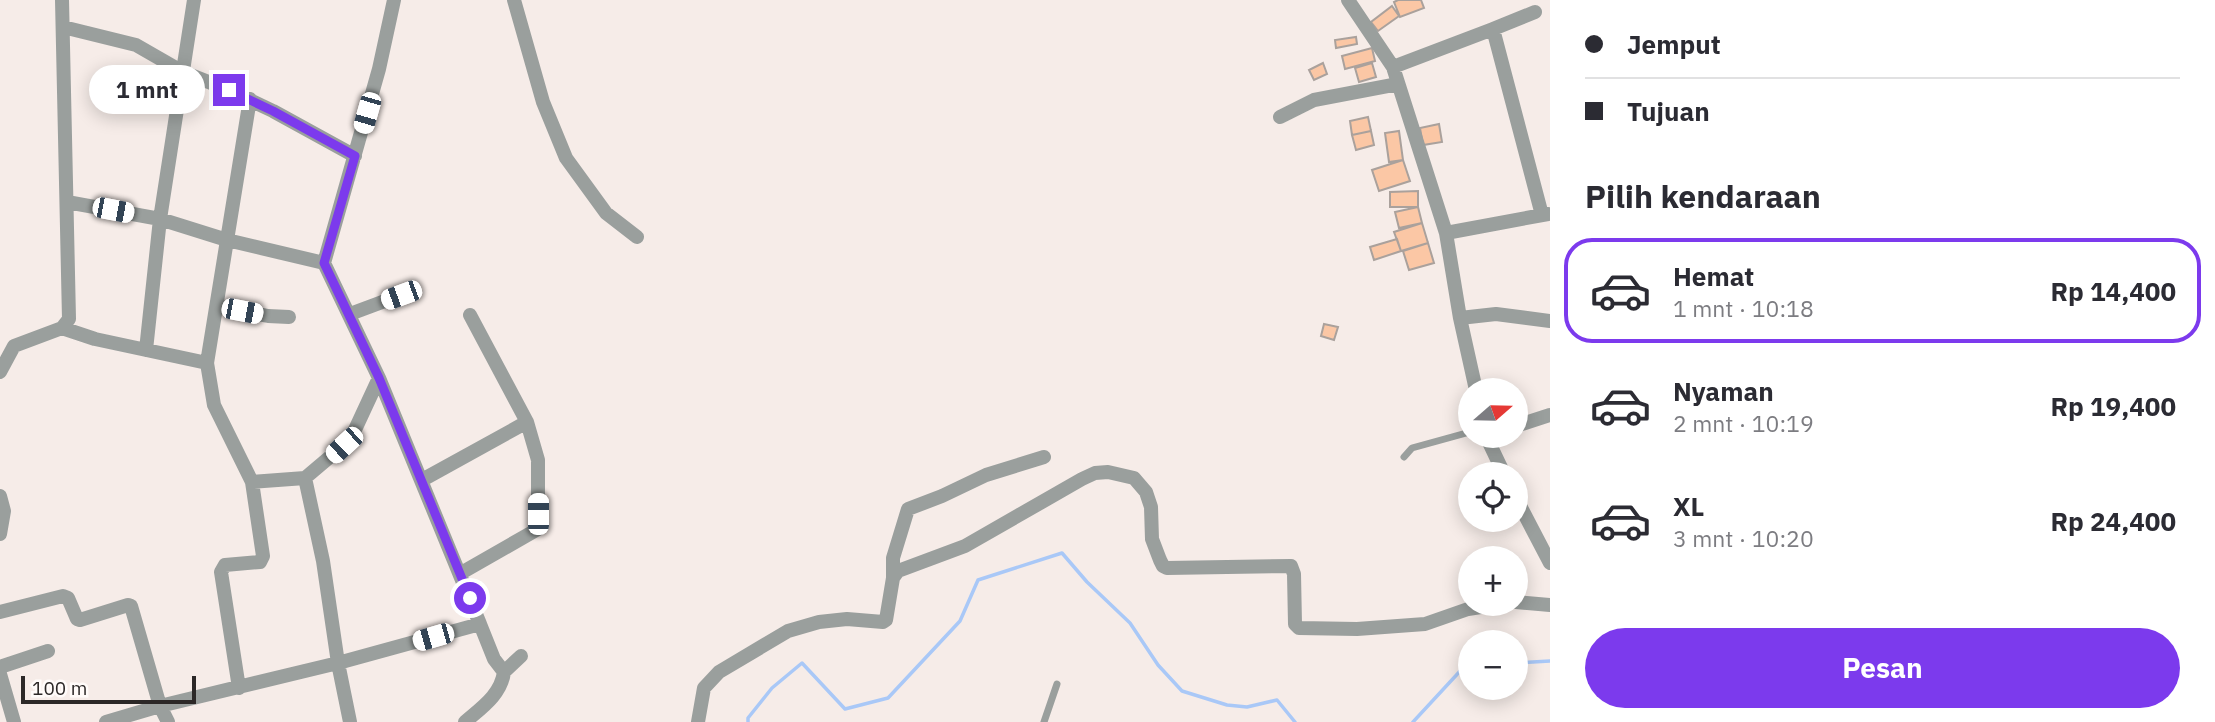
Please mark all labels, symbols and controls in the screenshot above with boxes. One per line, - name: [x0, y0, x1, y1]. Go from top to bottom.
- text: Jemput: [1627, 27, 1721, 61]
- callout: 1 mnt: [89, 66, 204, 114]
- text: 1 mnt: [116, 74, 178, 104]
- route end: [213, 74, 245, 106]
- car: [352, 90, 383, 136]
- text: Tujuan: [1627, 94, 1710, 128]
- text: Pilih kendaraan: [1585, 175, 1821, 217]
- car: [91, 196, 136, 224]
- icon: car: [1589, 259, 1652, 322]
- text: Hemat: [1673, 259, 1754, 293]
- text: Rp 14,400: [2050, 274, 2176, 308]
- car: [378, 278, 425, 312]
- text: 1 mnt · 10:18: [1673, 293, 1814, 323]
- car: [220, 297, 265, 325]
- icon: car: [1589, 374, 1652, 437]
- text: Nyaman: [1673, 374, 1774, 408]
- north arrow: [1458, 378, 1528, 448]
- map controls: [1458, 378, 1528, 700]
- text: Rp 19,400: [2050, 389, 2176, 423]
- text: 2 mnt · 10:19: [1673, 408, 1814, 438]
- car: [322, 423, 367, 467]
- button: locate: [1458, 462, 1528, 532]
- icon: car: [1589, 489, 1652, 552]
- text: XL: [1673, 489, 1704, 523]
- car: [528, 493, 549, 535]
- text: Rp 24,400: [2050, 504, 2176, 538]
- text: 3 mnt · 10:20: [1673, 523, 1814, 553]
- button: +: [1458, 546, 1528, 616]
- route start: [454, 582, 486, 614]
- car: [410, 621, 457, 653]
- button: Pesan: [1585, 628, 2180, 708]
- button: −: [1458, 630, 1528, 700]
- scale bar: [21, 673, 196, 705]
- text: 100 m: [32, 676, 87, 700]

